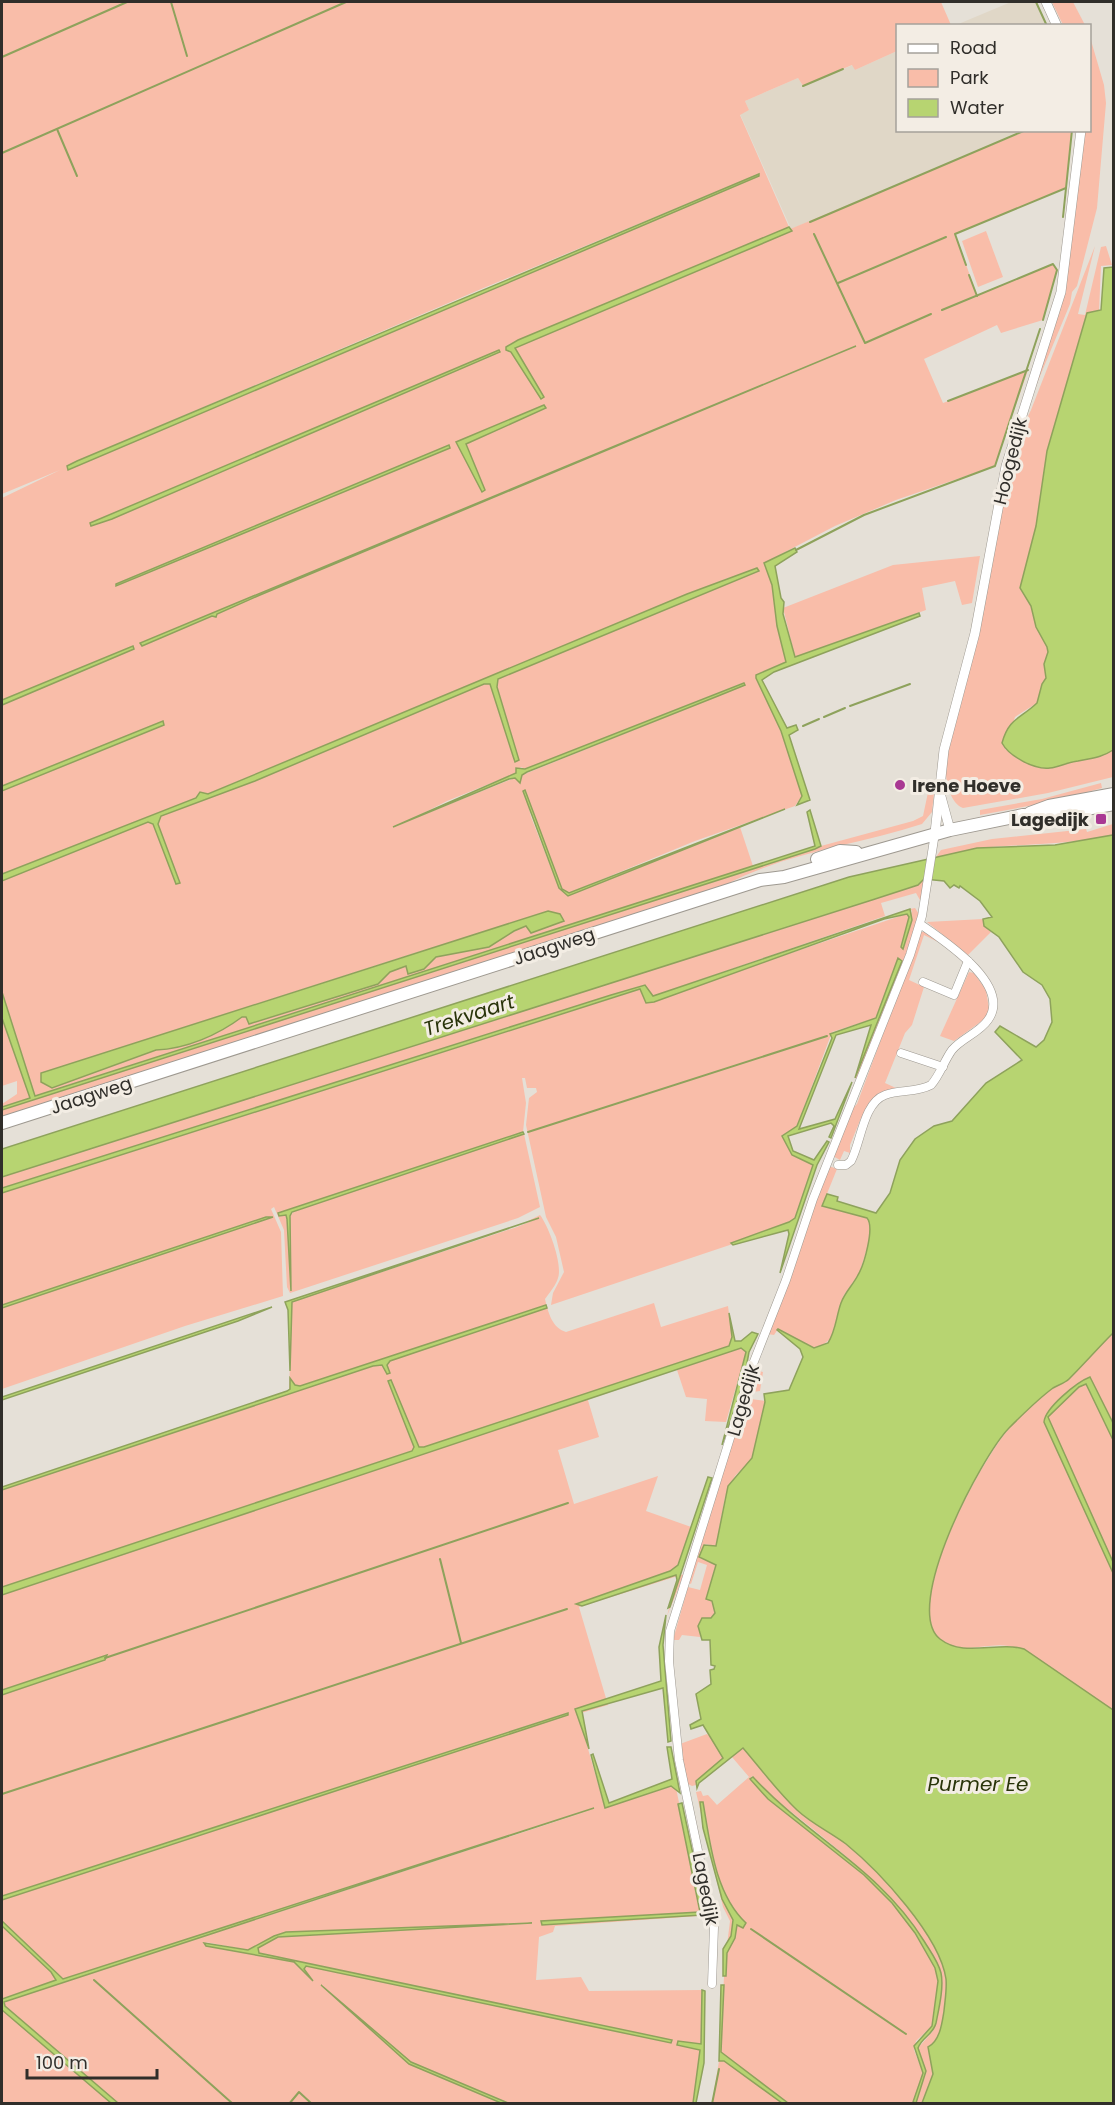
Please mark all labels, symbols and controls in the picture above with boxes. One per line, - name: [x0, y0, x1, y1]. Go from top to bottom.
- legend: [896, 24, 1091, 132]
- text: Road: [950, 35, 997, 60]
- text: Park: [950, 65, 989, 90]
- text: Water: [950, 95, 1004, 120]
- street label: Hoogedijk: [987, 414, 1033, 507]
- place label: Irene Hoeve: [912, 773, 1021, 798]
- marker: Irene Hoeve: [893, 778, 907, 792]
- place label: Lagedijk: [1011, 807, 1090, 832]
- marker: Lagedijk: [1094, 812, 1108, 826]
- street label: Jaagweg: [510, 921, 598, 971]
- water label: Trekvaart: [420, 987, 519, 1043]
- street label: Jaagweg: [47, 1070, 135, 1120]
- street label: Lagedijk: [721, 1360, 765, 1439]
- water label: Purmer Ee: [928, 1770, 1028, 1798]
- street label: Lagedijk: [687, 1850, 725, 1928]
- scale bar: [27, 2042, 158, 2080]
- text: 100 m: [36, 2050, 88, 2075]

